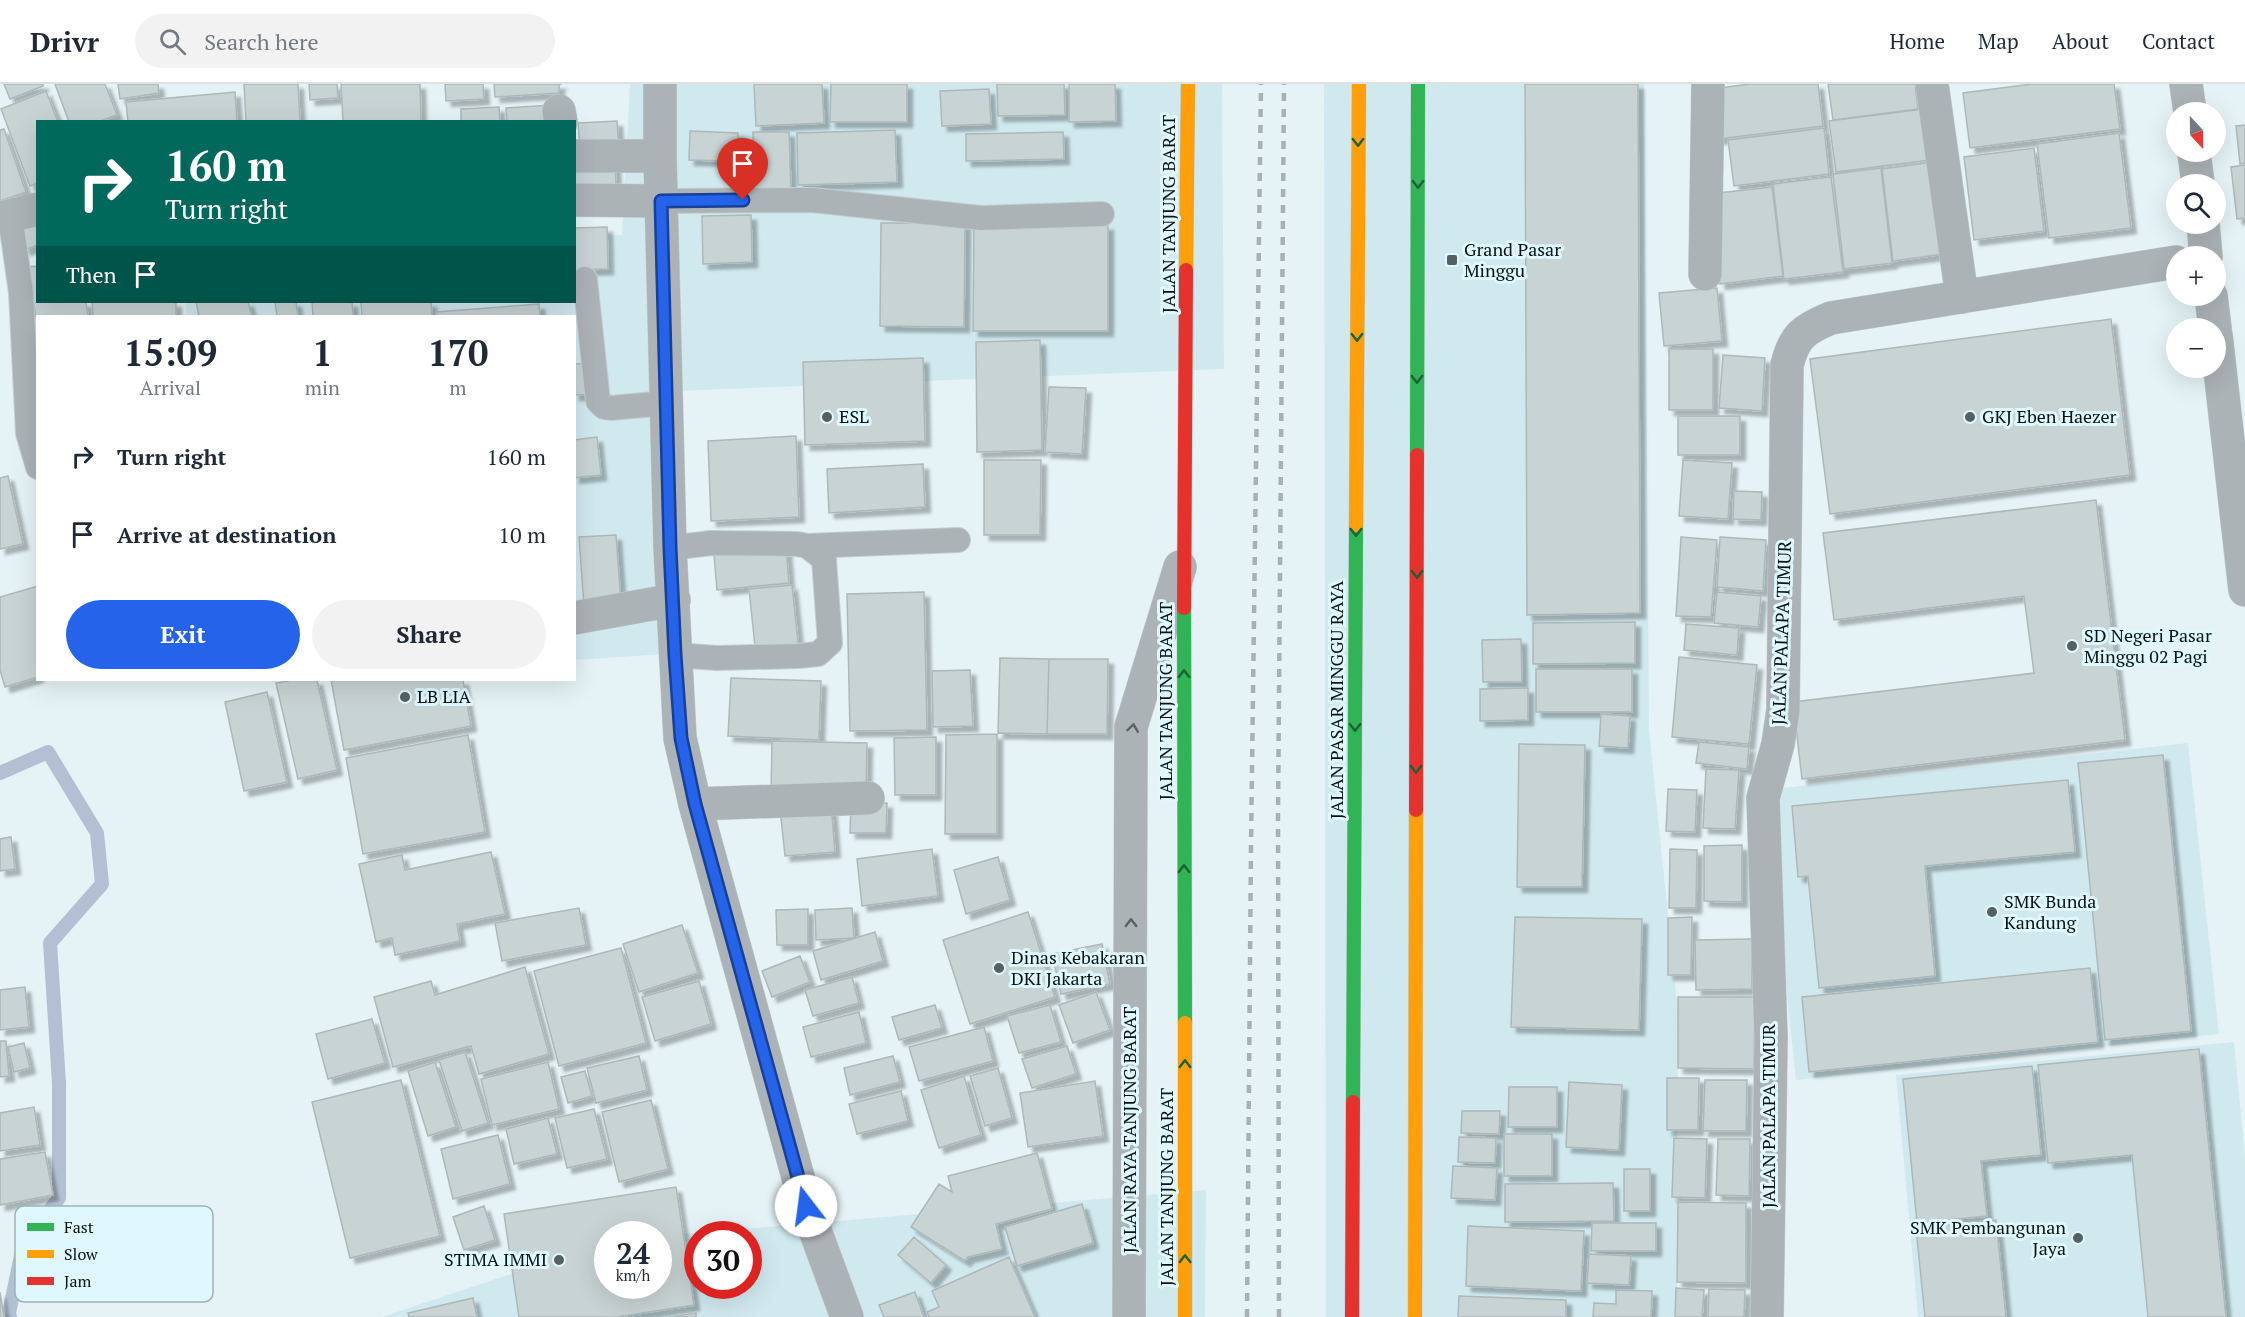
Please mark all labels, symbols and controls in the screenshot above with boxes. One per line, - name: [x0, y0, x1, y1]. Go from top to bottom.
- search box: [135, 14, 555, 68]
- text: Drivr: [30, 23, 99, 60]
- icon: search: [156, 25, 189, 58]
- text: Search here: [204, 27, 319, 56]
- text: Home: [1889, 27, 1945, 55]
- text: Map: [1978, 27, 2019, 55]
- text: About: [2052, 27, 2109, 55]
- text: Contact: [2142, 27, 2215, 55]
- north arrow: [2166, 102, 2226, 162]
- map controls: [2166, 102, 2226, 378]
- street label: JALAN TANJUNG BARAT: [1156, 115, 1180, 313]
- text: 160 m: [165, 137, 286, 193]
- pin: [717, 138, 768, 200]
- one-way arrow: [1352, 138, 1364, 147]
- icon: right: [66, 144, 144, 222]
- icon: arrive: [726, 147, 759, 180]
- button: search: [2166, 174, 2226, 234]
- one-way arrow: [1412, 180, 1424, 189]
- text: Turn right: [165, 191, 288, 227]
- place label: Grand Pasar Minggu: [1464, 237, 1561, 282]
- button: +: [2166, 246, 2226, 306]
- marker: Grand Pasar Minggu: [1445, 253, 1459, 267]
- icon: arrive: [129, 258, 162, 291]
- text: Then: [66, 260, 117, 289]
- button: −: [2166, 318, 2226, 378]
- text: 15:09: [124, 329, 217, 376]
- text: 1: [312, 329, 333, 376]
- text: 170: [427, 329, 488, 376]
- one-way arrow: [1351, 333, 1363, 342]
- text: Arrival: [140, 374, 201, 401]
- text: min: [305, 374, 340, 401]
- text: m: [449, 374, 467, 401]
- one-way arrow: [1411, 375, 1424, 384]
- place label: ESL: [839, 404, 869, 428]
- place label: GKJ Eben Haezer: [1982, 404, 2117, 428]
- marker: ESL: [820, 410, 834, 424]
- marker: GKJ Eben Haezer: [1963, 410, 1977, 424]
- icon: right: [66, 440, 99, 473]
- text: Turn right: [117, 442, 226, 471]
- text: 160 m: [486, 442, 546, 471]
- icon: arrive: [66, 518, 99, 551]
- text: Arrive at destination: [117, 520, 336, 549]
- text: 10 m: [498, 520, 546, 549]
- one-way arrow: [1350, 528, 1362, 537]
- street label: JALAN PALAPA TIMUR: [1766, 540, 1796, 726]
- one-way arrow: [1411, 570, 1423, 579]
- street label: JALAN PASAR MINGGU RAYA: [1324, 580, 1348, 819]
- button: Exit: [66, 600, 300, 669]
- button: Share: [312, 600, 546, 669]
- street label: JALAN TANJUNG BARAT: [1153, 602, 1177, 800]
- place label: SD Negeri Pasar Minggu 02 Pagi: [2084, 623, 2212, 668]
- marker: SD Negeri Pasar Minggu 02 Pagi: [2065, 639, 2079, 653]
- one-way arrow: [1178, 669, 1190, 678]
- place label: LB LIA: [417, 684, 472, 708]
- marker: LB LIA: [398, 690, 412, 704]
- one-way arrow: [1126, 723, 1138, 732]
- one-way arrow: [1349, 723, 1361, 732]
- one-way arrow: [1410, 765, 1423, 774]
- one-way arrow: [1178, 864, 1190, 873]
- place label: SMK Bunda Kandung: [2004, 889, 2096, 934]
- marker: SMK Bunda Kandung: [1985, 905, 1999, 919]
- one-way arrow: [1124, 918, 1137, 927]
- place label: Dinas Kebakaran DKI Jakarta: [1011, 945, 1145, 990]
- marker: Dinas Kebakaran DKI Jakarta: [992, 961, 1006, 975]
- street label: JALAN RAYA TANJUNG BARAT: [1117, 1007, 1141, 1253]
- street label: JALAN PALAPA TIMUR: [1756, 1023, 1780, 1208]
- one-way arrow: [1179, 1059, 1191, 1068]
- street label: JALAN TANJUNG BARAT: [1154, 1088, 1178, 1286]
- position arrow: [774, 1174, 838, 1238]
- legend: [15, 1206, 213, 1302]
- place label: SMK Pembangunan Jaya: [1910, 1215, 2066, 1260]
- text: Fast: [64, 1216, 94, 1238]
- speed limit sign: 30: [684, 1221, 762, 1299]
- marker: SMK Pembangunan Jaya: [2071, 1231, 2085, 1245]
- text: 24: [616, 1233, 650, 1273]
- text: Slow: [64, 1243, 98, 1265]
- place label: STIMA IMMI: [444, 1247, 547, 1271]
- marker: STIMA IMMI: [552, 1253, 566, 1267]
- one-way arrow: [1179, 1254, 1191, 1263]
- text: km/h: [616, 1265, 650, 1285]
- text: Jam: [64, 1270, 92, 1292]

